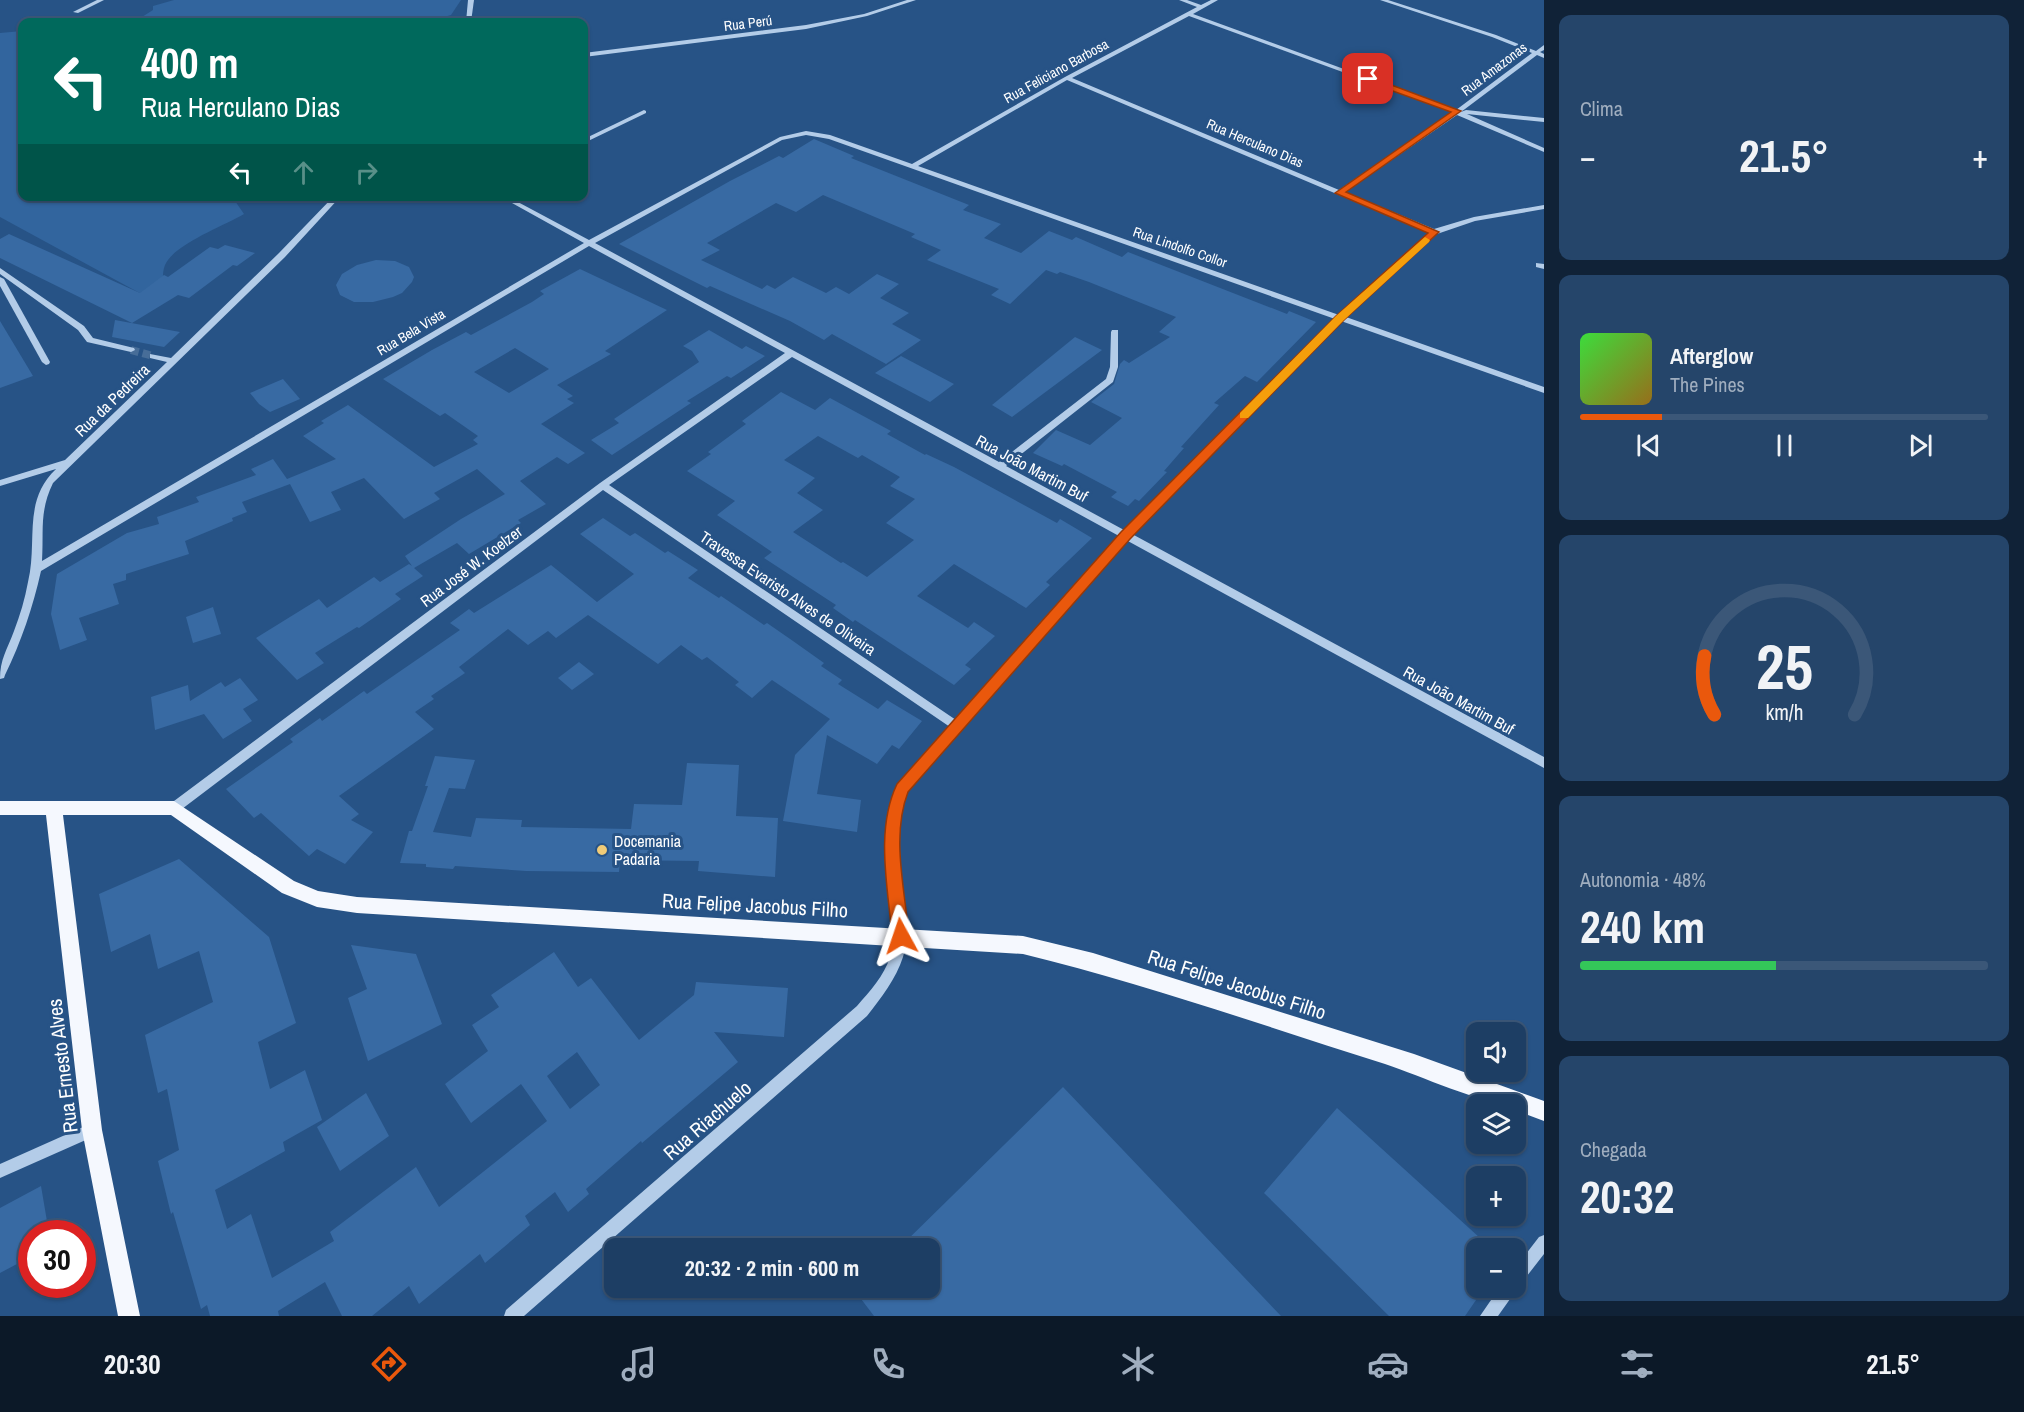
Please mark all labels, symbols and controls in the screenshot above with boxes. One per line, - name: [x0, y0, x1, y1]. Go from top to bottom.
- street label: Rua Perú: [723, 11, 773, 35]
- text: 400 m: [141, 35, 239, 91]
- street label: Rua Feliciano Barbosa: [1001, 35, 1112, 107]
- street label: Rua Amazonas: [1457, 38, 1531, 100]
- icon: left: [42, 42, 120, 120]
- pin: [1342, 53, 1393, 104]
- icon: arrive: [1351, 62, 1384, 95]
- text: Rua Herculano Dias: [141, 89, 340, 125]
- text: Clima: [1580, 95, 1623, 122]
- street label: Rua Herculano Dias: [1204, 115, 1306, 172]
- text: 21.5°: [1739, 125, 1829, 186]
- text: −: [1580, 134, 1596, 178]
- text: +: [1972, 134, 1988, 178]
- icon: left: [224, 156, 257, 189]
- icon: ahead: [287, 156, 320, 189]
- icon: right: [350, 156, 383, 189]
- street label: Rua Lindolfo Collor: [1131, 222, 1230, 272]
- street label: Rua Bela Vista: [374, 304, 449, 359]
- text: Afterglow: [1670, 341, 1753, 371]
- street label: Rua da Pedreira: [70, 358, 155, 441]
- text: The Pines: [1670, 371, 1745, 398]
- street label: Rua João Martim Buf: [972, 429, 1092, 507]
- icon: previous: [1632, 429, 1665, 462]
- icon: pause: [1768, 429, 1801, 462]
- icon: next: [1904, 429, 1937, 462]
- street label: Rua José W. Koelzer: [415, 520, 527, 612]
- street label: Travessa Evaristo Alves de Oliveira: [696, 526, 881, 661]
- text: 25: [1756, 624, 1812, 708]
- street label: Rua João Martim Buf: [1399, 660, 1519, 740]
- text: km/h: [1765, 698, 1803, 727]
- place label: Docemania Padaria: [614, 830, 682, 870]
- marker: Docemania Padaria: [595, 843, 609, 857]
- text: Autonomia · 48%: [1580, 866, 1706, 893]
- street label: Rua Felipe Jacobus Filho: [661, 887, 849, 923]
- text: 240 km: [1580, 896, 1705, 957]
- position arrow: [869, 904, 933, 968]
- street label: Rua Felipe Jacobus Filho: [1144, 942, 1330, 1026]
- street label: Rua Ernesto Alves: [40, 997, 84, 1135]
- map controls: [1466, 1022, 1526, 1298]
- button: sound: [1466, 1022, 1526, 1082]
- street label: Rua Riachuelo: [657, 1074, 757, 1166]
- button: layers: [1466, 1094, 1526, 1154]
- text: Chegada: [1580, 1136, 1647, 1163]
- button: +: [1466, 1166, 1526, 1226]
- text: 20:32: [1580, 1166, 1674, 1227]
- speed limit sign: 30: [18, 1220, 96, 1298]
- button: −: [1466, 1238, 1526, 1298]
- text: 20:32 · 2 min · 600 m: [685, 1253, 859, 1283]
- icon: directions: [368, 1343, 410, 1385]
- icon: music: [618, 1343, 660, 1385]
- icon: phone: [867, 1343, 909, 1385]
- icon: climate: [1117, 1343, 1159, 1385]
- icon: car: [1367, 1343, 1409, 1385]
- icon: filters: [1616, 1343, 1658, 1385]
- text: 20:30: [104, 1346, 160, 1382]
- text: 21.5°: [1866, 1346, 1920, 1382]

